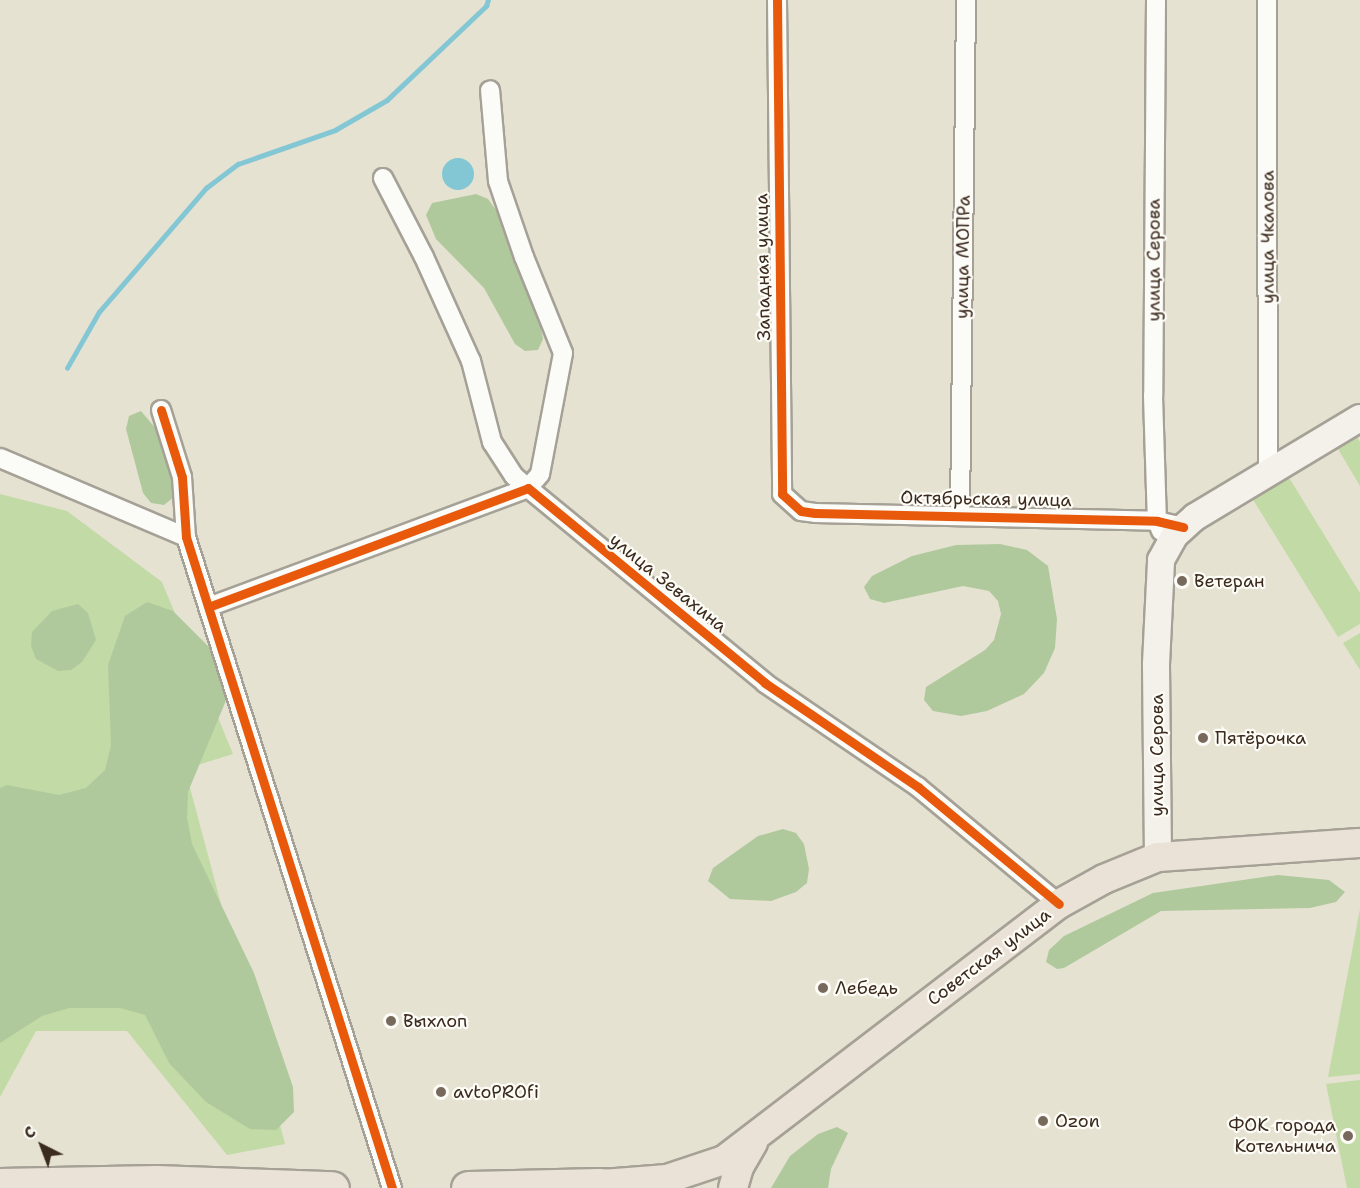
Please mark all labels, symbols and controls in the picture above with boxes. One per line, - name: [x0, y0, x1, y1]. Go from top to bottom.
- street label: улица Чкалова: [1257, 170, 1279, 304]
- street label: Западная улица: [751, 193, 775, 341]
- street label: улица МОПРа: [951, 195, 975, 319]
- street label: улица Серова: [1143, 199, 1165, 321]
- street label: Октябрьская улица: [900, 487, 1072, 511]
- street label: улица Зевахина: [605, 529, 731, 637]
- place label: Ветеран: [1194, 570, 1265, 592]
- marker: Ветеран: [1175, 574, 1189, 588]
- street label: улица Серова: [1146, 694, 1168, 816]
- place label: Пятёрочка: [1215, 727, 1306, 749]
- marker: Пятёрочка: [1196, 731, 1210, 745]
- street label: Советская улица: [923, 904, 1055, 1010]
- place label: Лебедь: [835, 977, 898, 999]
- marker: Лебедь: [816, 981, 830, 995]
- place label: Выхлоп: [403, 1010, 467, 1032]
- marker: Выхлоп: [384, 1014, 398, 1028]
- place label: avtoPROfi: [453, 1081, 539, 1103]
- marker: avtoPROfi: [434, 1085, 448, 1099]
- place label: Ozon: [1055, 1110, 1100, 1132]
- marker: Ozon: [1036, 1114, 1050, 1128]
- place label: ФОК города Котельнича: [1228, 1115, 1336, 1158]
- north arrow: [12, 1116, 72, 1176]
- text: С: [19, 1121, 40, 1143]
- marker: ФОК города Котельнича: [1341, 1129, 1355, 1143]

